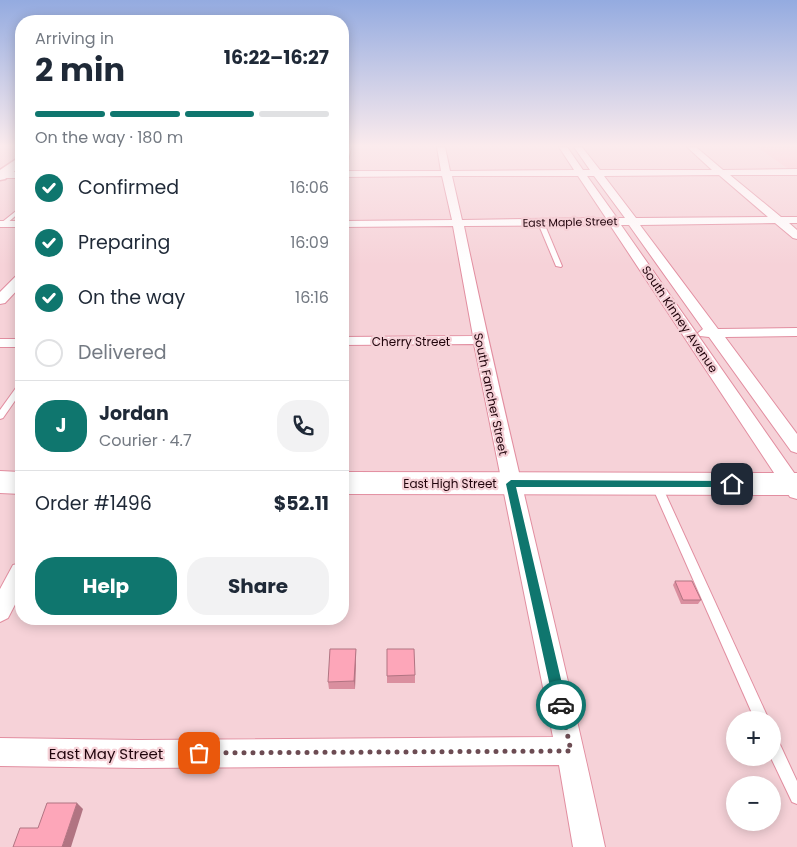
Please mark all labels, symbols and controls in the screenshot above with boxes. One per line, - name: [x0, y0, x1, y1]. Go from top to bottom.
- text: Arriving in: [35, 27, 114, 50]
- text: 16:22–16:27: [224, 44, 329, 71]
- text: 2 min: [35, 47, 125, 92]
- text: On the way · 180 m: [35, 126, 183, 149]
- icon: check: [35, 174, 63, 202]
- text: Confirmed: [78, 174, 179, 201]
- text: 16:06: [290, 176, 329, 199]
- street label: East Maple Street: [522, 213, 618, 231]
- icon: check: [35, 229, 63, 257]
- text: Preparing: [78, 229, 170, 256]
- text: 16:09: [290, 231, 329, 254]
- street label: South Kinney Avenue: [638, 262, 722, 376]
- icon: check: [35, 284, 63, 312]
- text: On the way: [78, 284, 185, 311]
- text: 16:16: [295, 286, 329, 309]
- street label: South Fancher Street: [470, 331, 512, 457]
- street label: Cherry Street: [372, 333, 450, 350]
- text: Delivered: [78, 339, 167, 366]
- text: Jordan: [99, 400, 169, 427]
- button: phone: [277, 400, 329, 452]
- text: J: [56, 412, 66, 439]
- text: Courier · 4.7: [99, 429, 192, 452]
- pin: [711, 463, 753, 505]
- icon: home: [718, 470, 746, 498]
- street label: East High Street: [403, 475, 497, 492]
- text: Order #1496: [35, 490, 152, 517]
- text: $52.11: [274, 490, 329, 517]
- button: Help: [35, 557, 177, 615]
- button: Share: [187, 557, 329, 615]
- courier: [536, 680, 586, 730]
- icon: car: [547, 691, 575, 719]
- map controls: [726, 711, 781, 831]
- button: +: [726, 711, 781, 766]
- pin: [178, 732, 220, 774]
- icon: bag: [185, 739, 213, 767]
- street label: East May Street: [49, 743, 163, 764]
- button: −: [726, 776, 781, 831]

